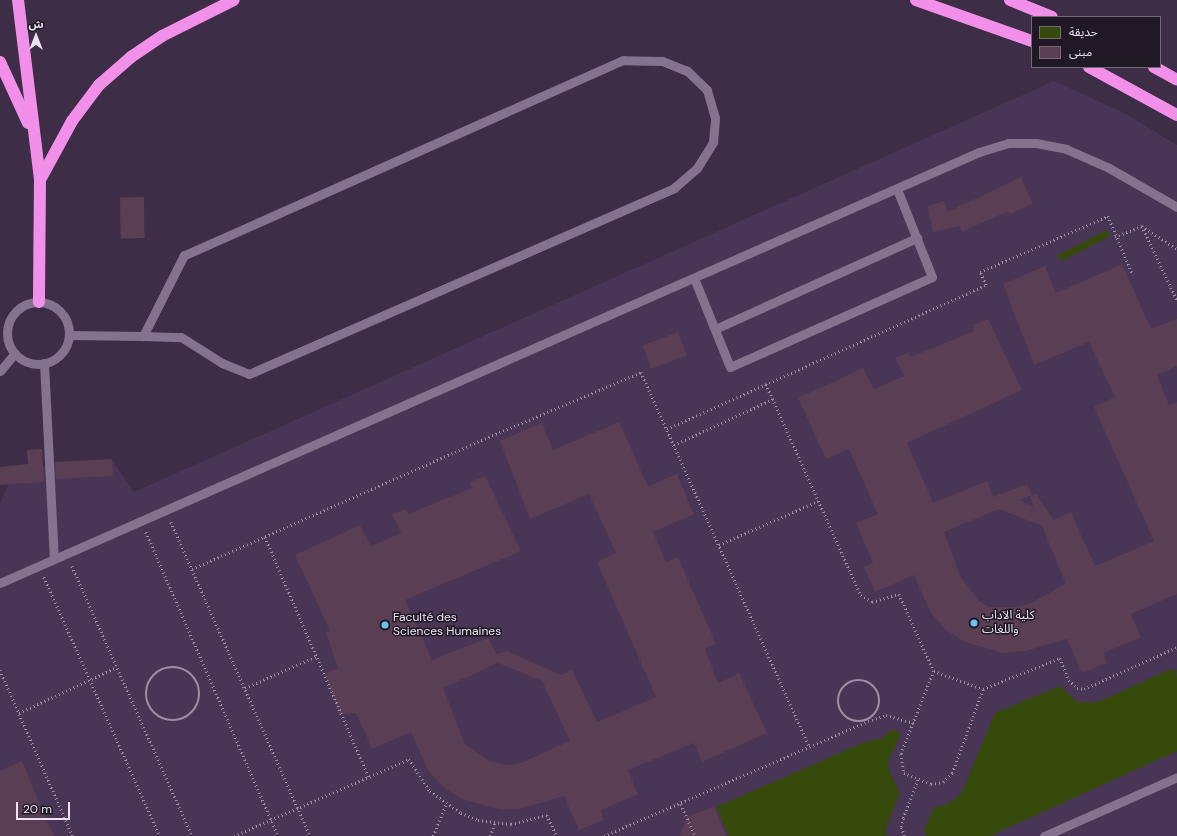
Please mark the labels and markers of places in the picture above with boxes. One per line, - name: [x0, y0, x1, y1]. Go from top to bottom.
- place label: كلية الآداب واللغات: [982, 609, 1034, 637]
- place label: Faculté des Sciences Humaines: [393, 611, 501, 639]
- marker: كلية الآداب واللغات: [969, 618, 979, 628]
- marker: Faculté des Sciences Humaines: [380, 620, 390, 630]

